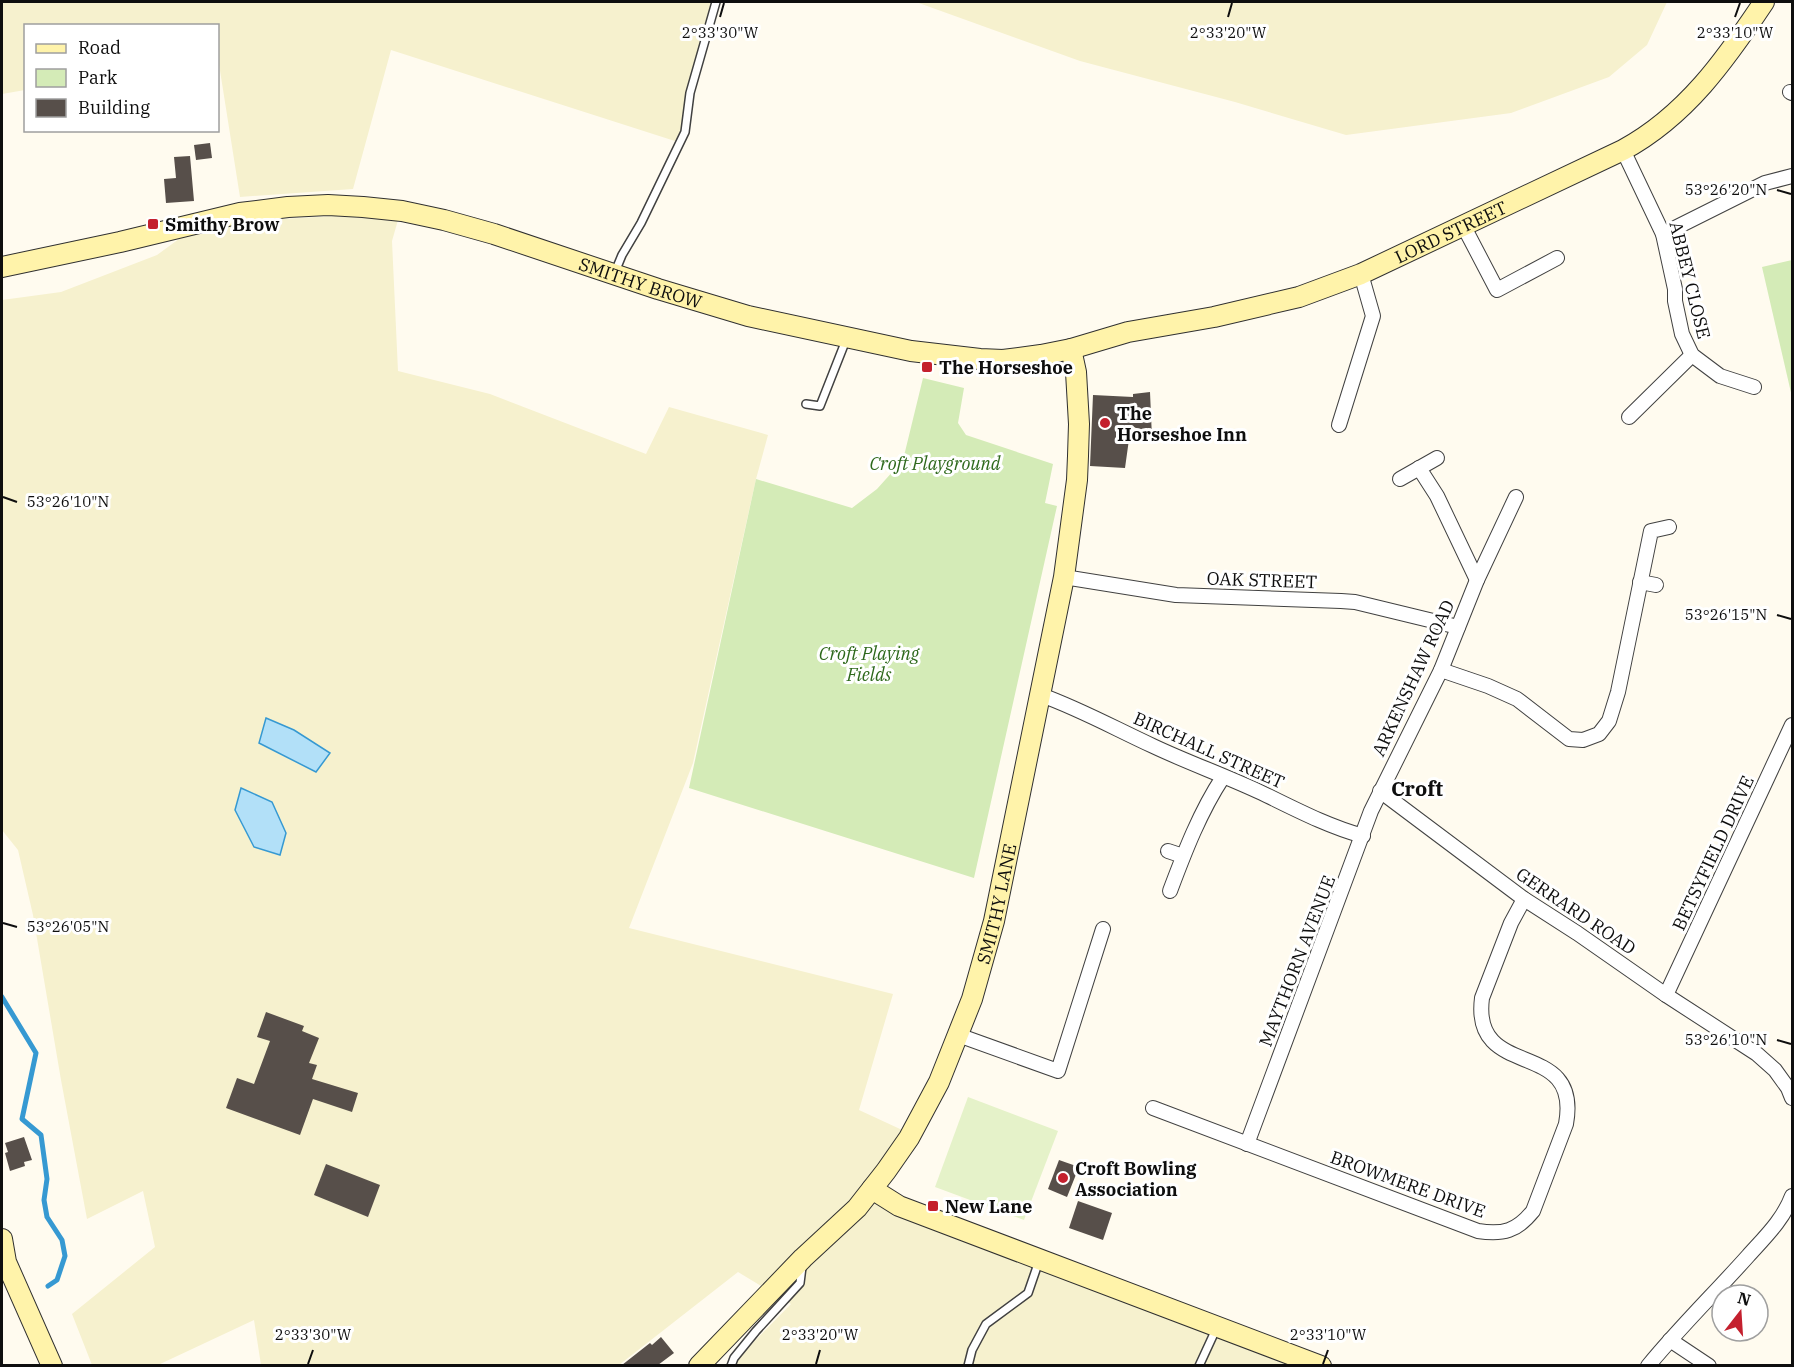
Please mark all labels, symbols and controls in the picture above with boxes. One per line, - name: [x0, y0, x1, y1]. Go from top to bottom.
- text: 2°33'30"W: [682, 23, 759, 42]
- text: 2°33'20"W: [1190, 23, 1267, 42]
- text: 2°33'10"W: [1697, 23, 1774, 42]
- legend: [24, 24, 219, 132]
- text: Road: [78, 36, 121, 59]
- text: Park: [78, 66, 118, 89]
- text: Building: [78, 96, 150, 119]
- text: 53°26'20"N: [1685, 180, 1767, 199]
- street label: LORD STREET: [1391, 195, 1511, 268]
- place label: Smithy Brow: [165, 213, 280, 236]
- marker: Smithy Brow: [146, 217, 160, 231]
- street label: ABBEY CLOSE: [1664, 219, 1716, 341]
- street label: SMITHY BROW: [576, 252, 705, 313]
- place label: The Horseshoe: [939, 356, 1073, 379]
- marker: The Horseshoe: [920, 360, 934, 374]
- place label: The Horseshoe Inn: [1117, 402, 1247, 446]
- marker: The Horseshoe Inn: [1098, 416, 1112, 430]
- park label: Croft Playground: [869, 452, 1001, 475]
- text: 53°26'10"N: [27, 492, 109, 511]
- street label: OAK STREET: [1206, 567, 1318, 593]
- street label: ARKENSHAW ROAD: [1367, 596, 1459, 760]
- text: 53°26'15"N: [1685, 605, 1767, 624]
- park label: Croft Playing Fields: [819, 642, 920, 686]
- street label: BIRCHALL STREET: [1130, 706, 1288, 794]
- street label: BETSYFIELD DRIVE: [1667, 772, 1759, 934]
- district label: Croft: [1391, 774, 1443, 802]
- street label: SMITHY LANE: [971, 842, 1021, 967]
- street label: GERRARD ROAD: [1512, 862, 1640, 960]
- street label: MAYTHORN AVENUE: [1254, 872, 1340, 1050]
- text: 53°26'05"N: [27, 917, 109, 936]
- text: 53°26'10"N: [1685, 1030, 1767, 1049]
- street label: BROWMERE DRIVE: [1327, 1145, 1489, 1223]
- place label: Croft Bowling Association: [1075, 1157, 1197, 1201]
- marker: Croft Bowling Association: [1056, 1171, 1070, 1185]
- place label: New Lane: [945, 1195, 1032, 1218]
- marker: New Lane: [926, 1199, 940, 1213]
- north arrow: [1710, 1283, 1770, 1343]
- text: N: [1735, 1287, 1753, 1310]
- text: 2°33'30"W: [275, 1325, 352, 1344]
- text: 2°33'20"W: [782, 1325, 859, 1344]
- text: 2°33'10"W: [1290, 1325, 1367, 1344]

